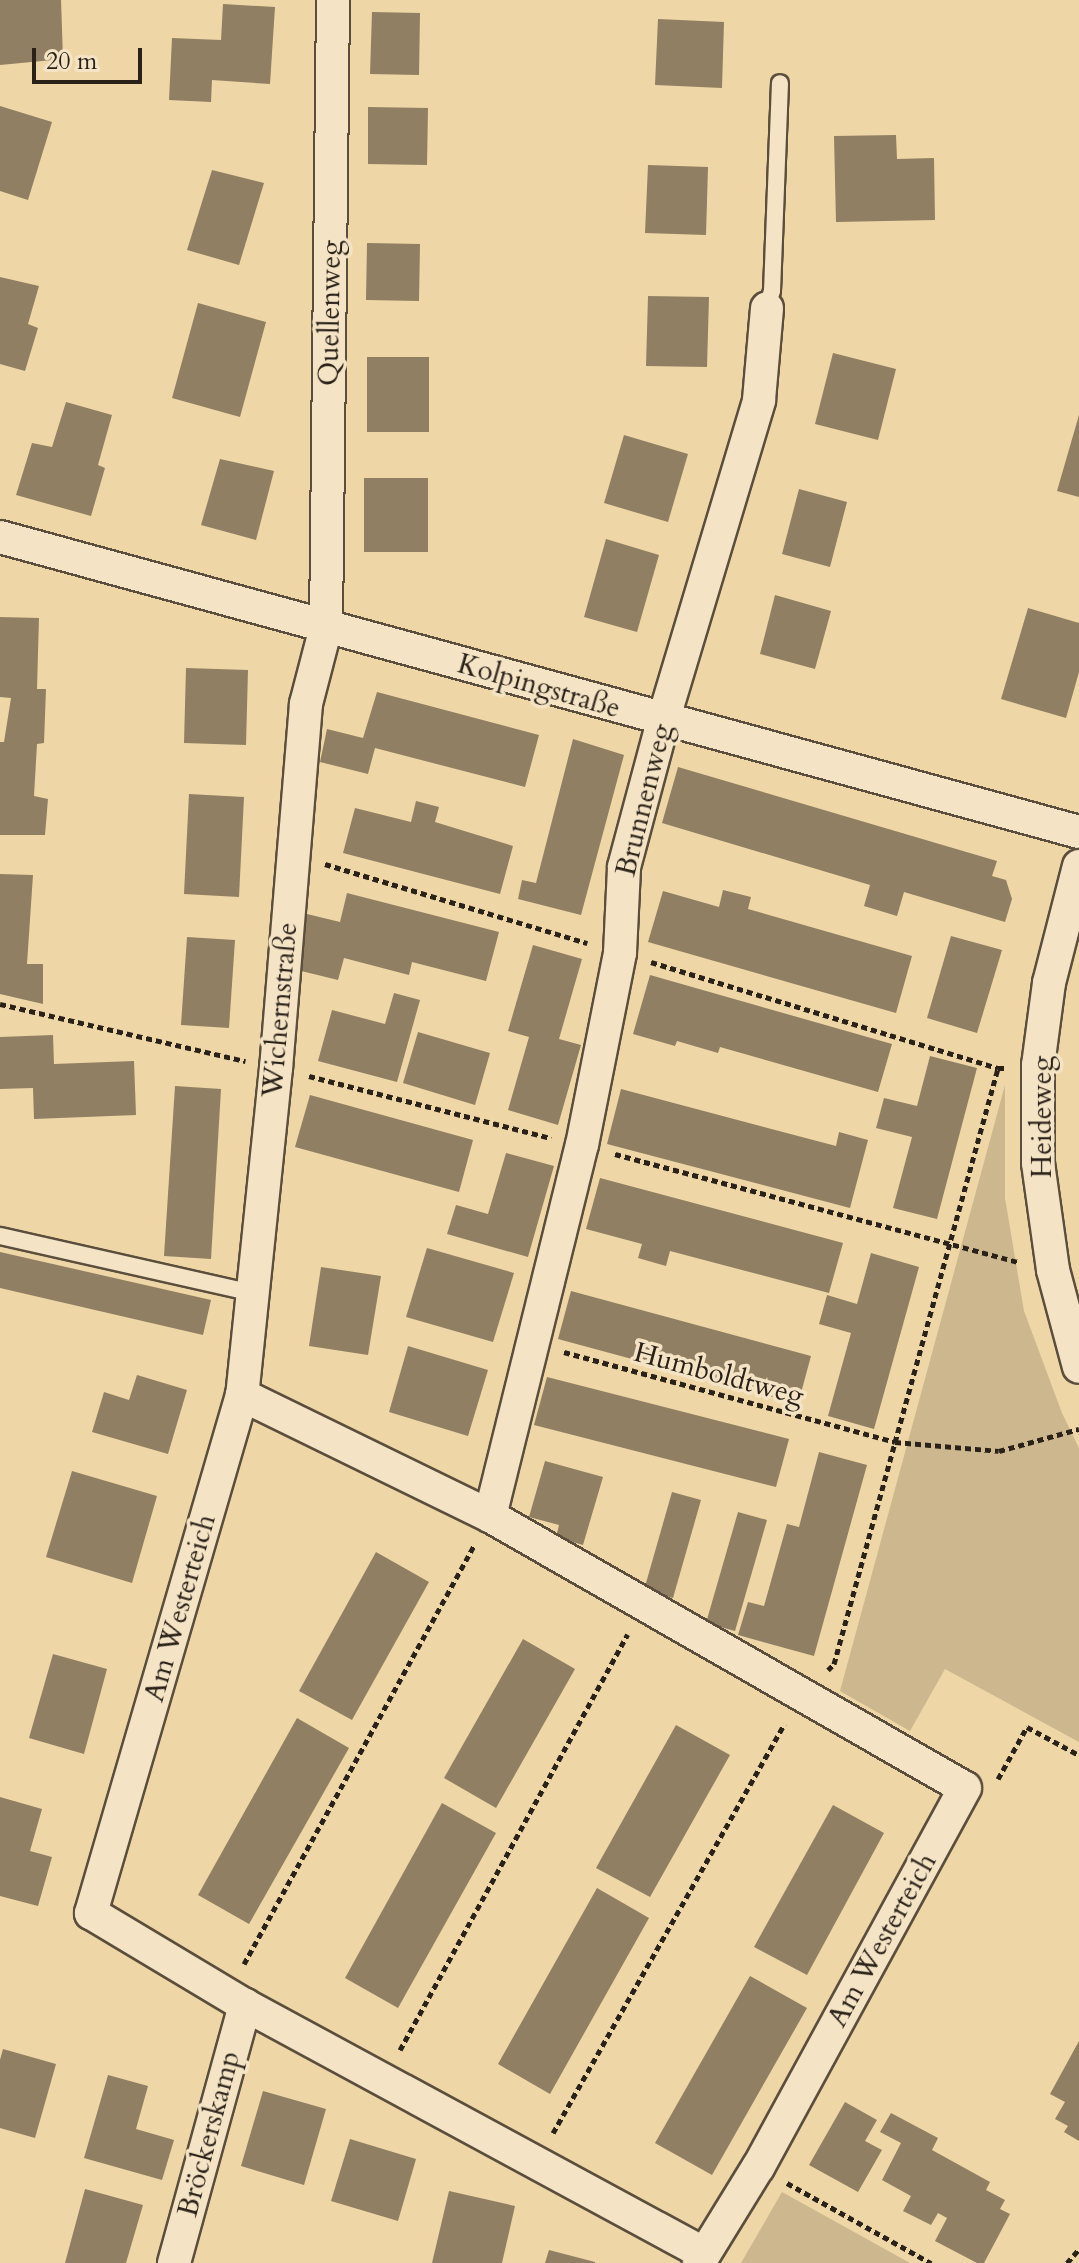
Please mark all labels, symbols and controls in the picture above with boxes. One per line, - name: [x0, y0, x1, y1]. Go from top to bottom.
- scale bar: [36, 32, 146, 82]
- text: 20 m: [46, 45, 97, 78]
- street label: Quellenweg: [312, 240, 348, 386]
- street label: Kolpingstraße: [454, 647, 624, 725]
- street label: Brunnenweg: [609, 720, 679, 880]
- street label: Wichernstraße: [256, 921, 304, 1099]
- street label: Heideweg: [1025, 1056, 1059, 1178]
- street label: Humboldtweg: [630, 1335, 808, 1413]
- street label: Am Westerteich: [137, 1510, 223, 1706]
- street label: Am Westerteich: [820, 1847, 944, 2033]
- street label: Bröckerskamp: [171, 2048, 247, 2220]

